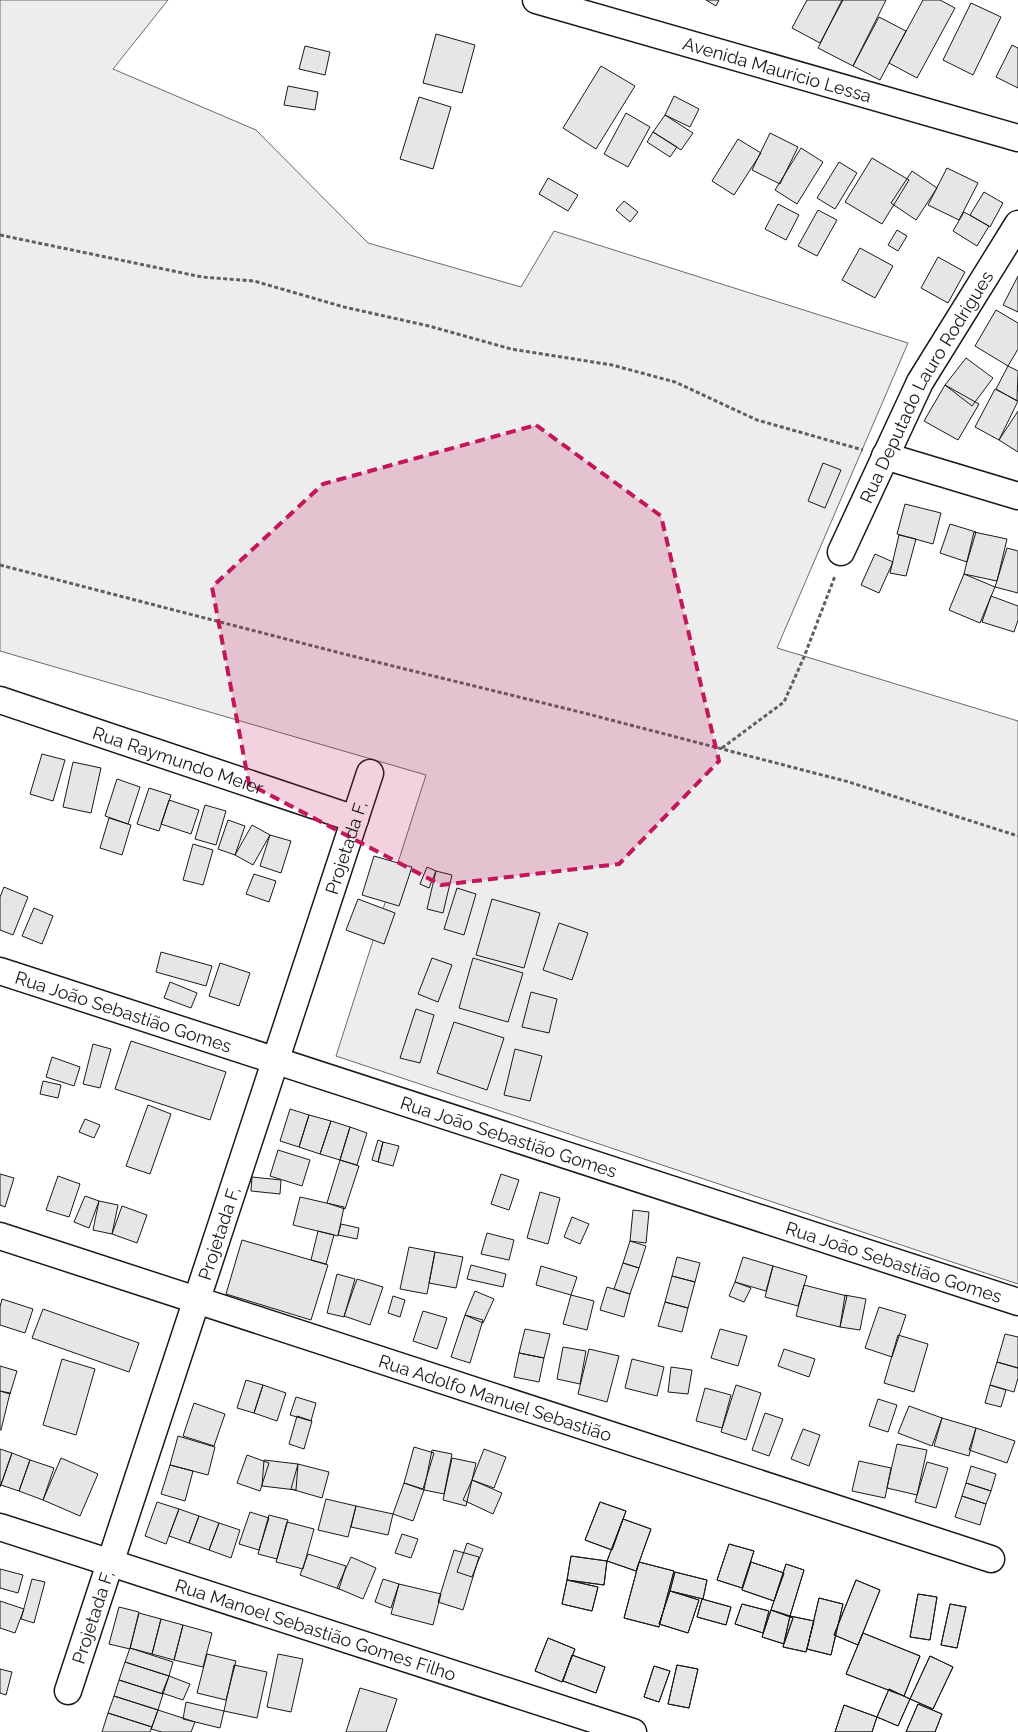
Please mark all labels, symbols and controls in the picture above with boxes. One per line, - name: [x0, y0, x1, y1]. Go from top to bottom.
- street label: Avenida Maurício Lessa: [681, 32, 874, 106]
- street label: Rua Deputado Lauro Rodrigues: [855, 266, 997, 506]
- street label: Rua Raymundo Meier: [90, 721, 267, 798]
- street label: Projetada F,: [320, 798, 371, 897]
- street label: Rua João Sebastião Gomes: [13, 966, 235, 1056]
- street label: Rua João Sebastião Gomes: [398, 1091, 620, 1181]
- street label: Projetada F,: [193, 1184, 244, 1282]
- street label: Rua João Sebastião Gomes: [783, 1217, 1005, 1307]
- street label: Rua Adolfo Manuel Sebastião: [376, 1350, 615, 1445]
- street label: Projetada F,: [67, 1568, 118, 1666]
- street label: Rua Manoel Sebastião Gomes Filho: [173, 1574, 459, 1685]

